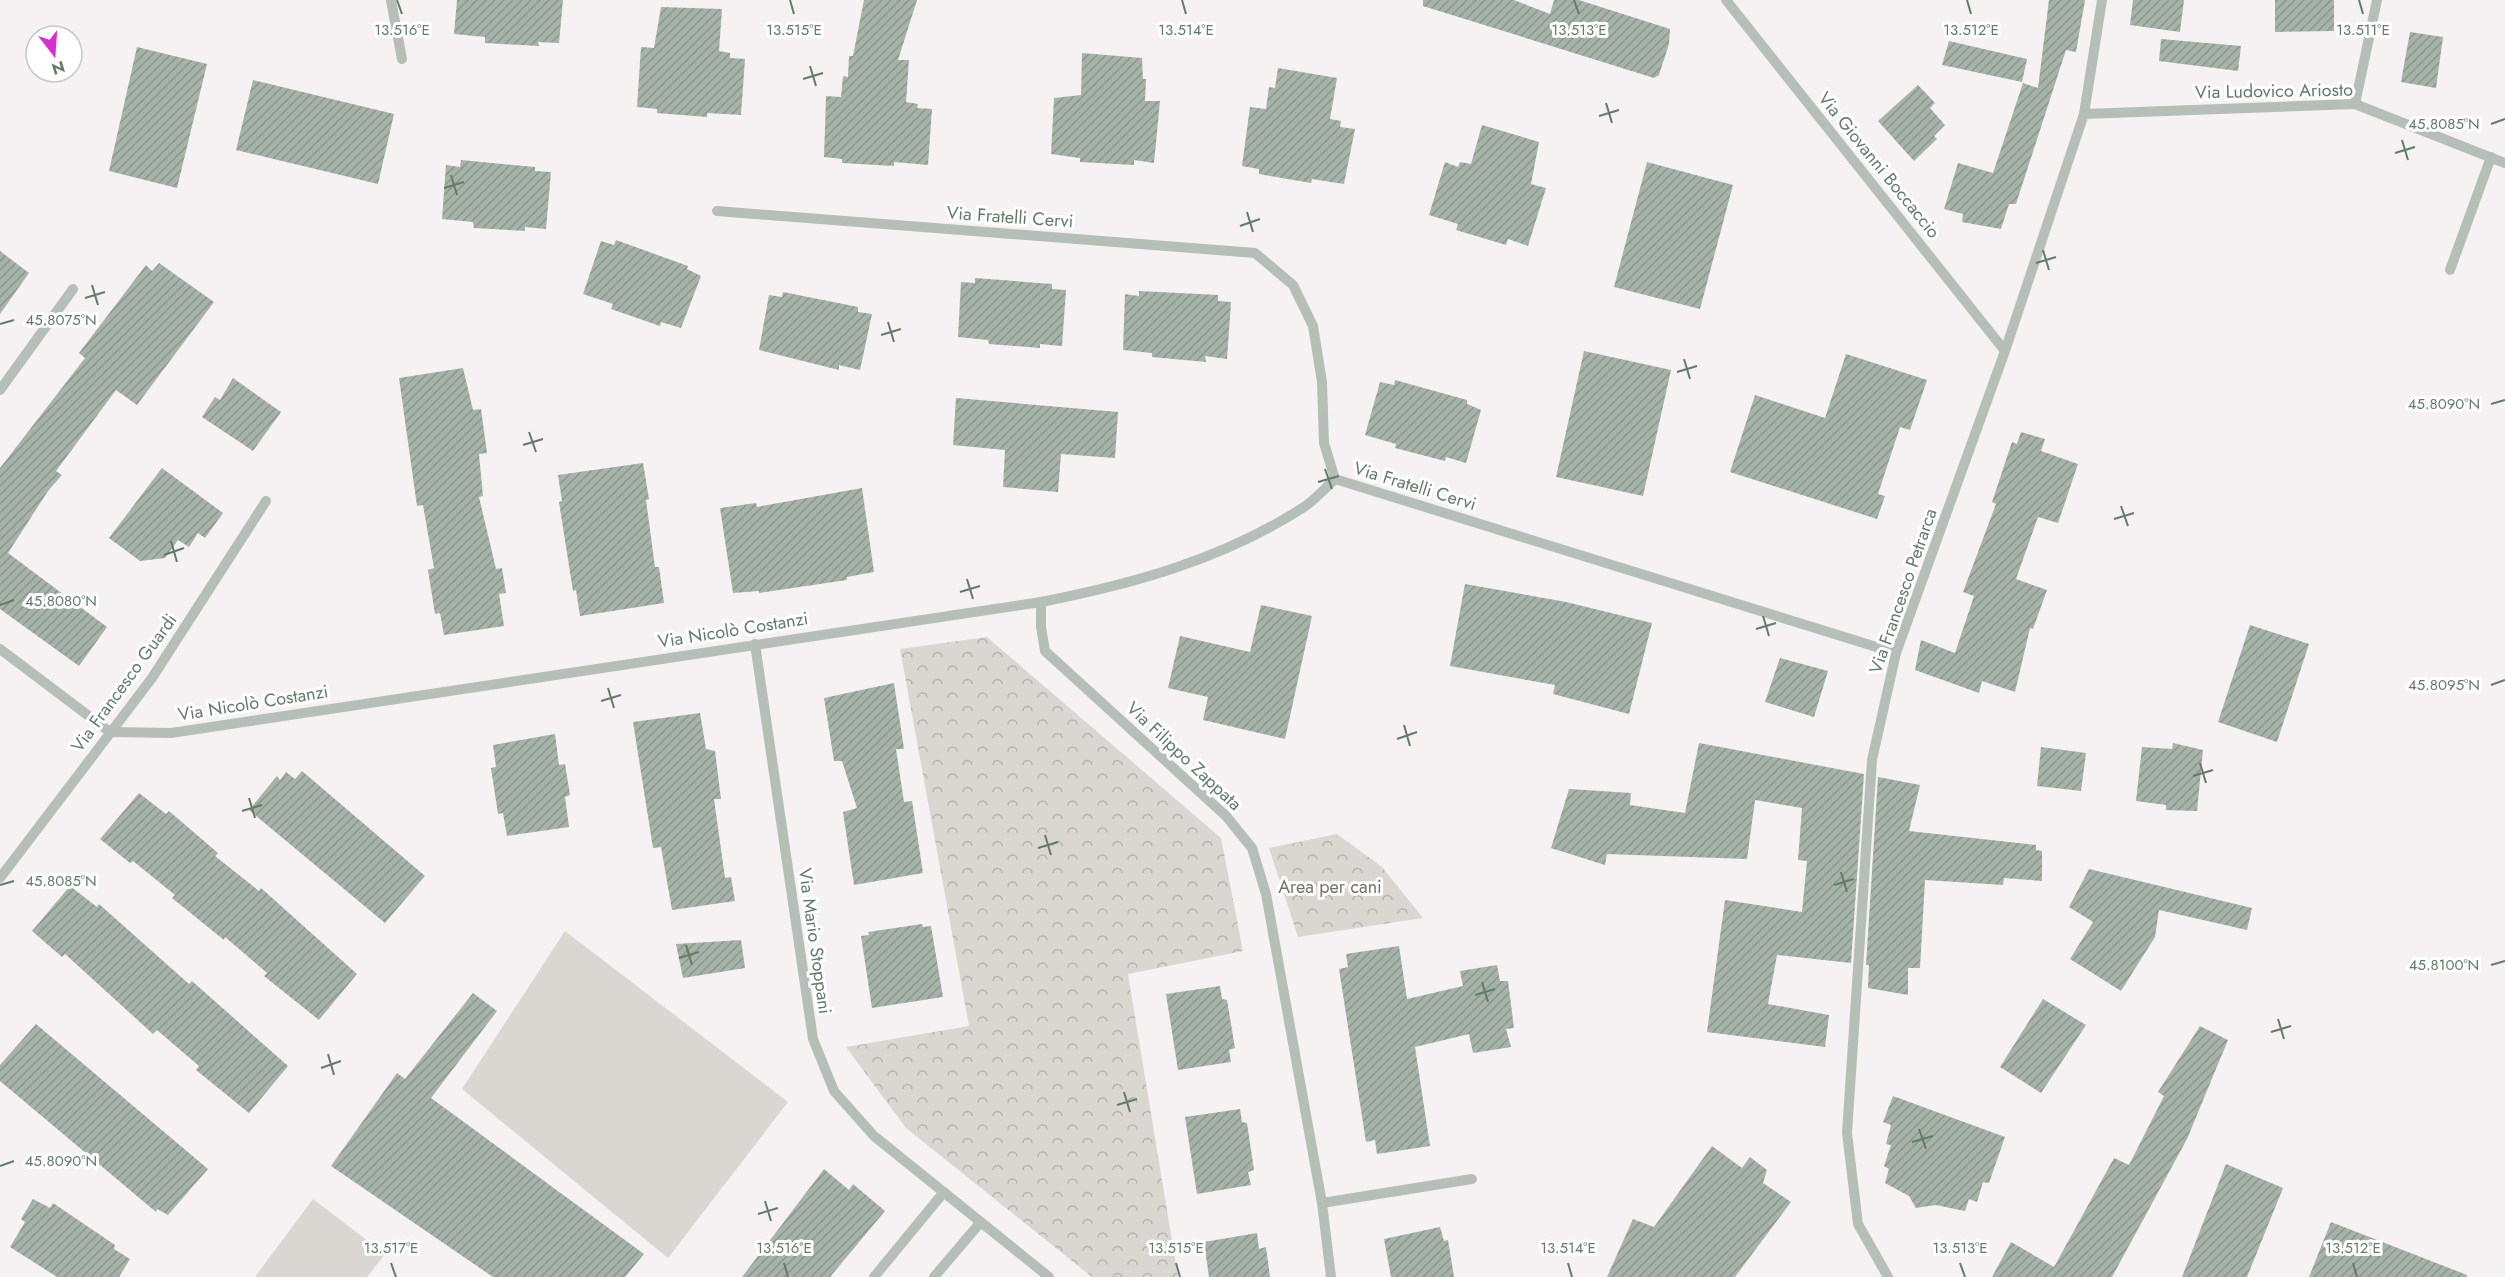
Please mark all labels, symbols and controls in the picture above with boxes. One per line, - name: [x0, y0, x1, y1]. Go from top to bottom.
- text: 13.516°E: [374, 19, 430, 41]
- text: 13.515°E: [766, 19, 822, 41]
- text: 13.514°E: [1158, 19, 1214, 41]
- text: 13.513°E: [1551, 19, 1607, 41]
- text: 13.512°E: [1943, 19, 1999, 41]
- text: 13.511°E: [2336, 19, 2390, 41]
- north arrow: [24, 24, 84, 84]
- text: N: [49, 55, 68, 81]
- street label: Via Ludovico Ariosto: [2195, 77, 2353, 105]
- street label: Via Giovanni Boccaccio: [1812, 86, 1946, 244]
- text: 45.8085°N: [2408, 113, 2480, 135]
- street label: Via Fratelli Cervi: [946, 200, 1074, 234]
- text: 45.8075°N: [25, 309, 97, 331]
- text: 45.8090°N: [2408, 393, 2480, 415]
- street label: Via Fratelli Cervi: [1350, 455, 1480, 517]
- street label: Via Francesco Petrarca: [1862, 505, 1944, 677]
- text: 45.8080°N: [25, 590, 97, 612]
- street label: Via Nicolò Costanzi: [656, 605, 810, 655]
- street label: Via Francesco Guardi: [65, 608, 183, 758]
- text: 45.8095°N: [2408, 674, 2480, 696]
- street label: Via Nicolò Costanzi: [176, 678, 330, 728]
- street label: Via Filippo Zappata: [1120, 696, 1248, 816]
- street label: Via Mario Stoppani: [792, 866, 838, 1016]
- text: 45.8085°N: [25, 870, 97, 892]
- park label: Area per cani: [1278, 874, 1382, 900]
- text: 45.8100°N: [2409, 954, 2479, 976]
- text: 45.8090°N: [25, 1150, 97, 1172]
- text: 13.517°E: [364, 1237, 418, 1259]
- text: 13.516°E: [756, 1237, 812, 1259]
- text: 13.515°E: [1148, 1237, 1204, 1259]
- text: 13.514°E: [1540, 1237, 1596, 1259]
- text: 13.513°E: [1932, 1237, 1988, 1259]
- text: 13.512°E: [2325, 1237, 2381, 1259]

